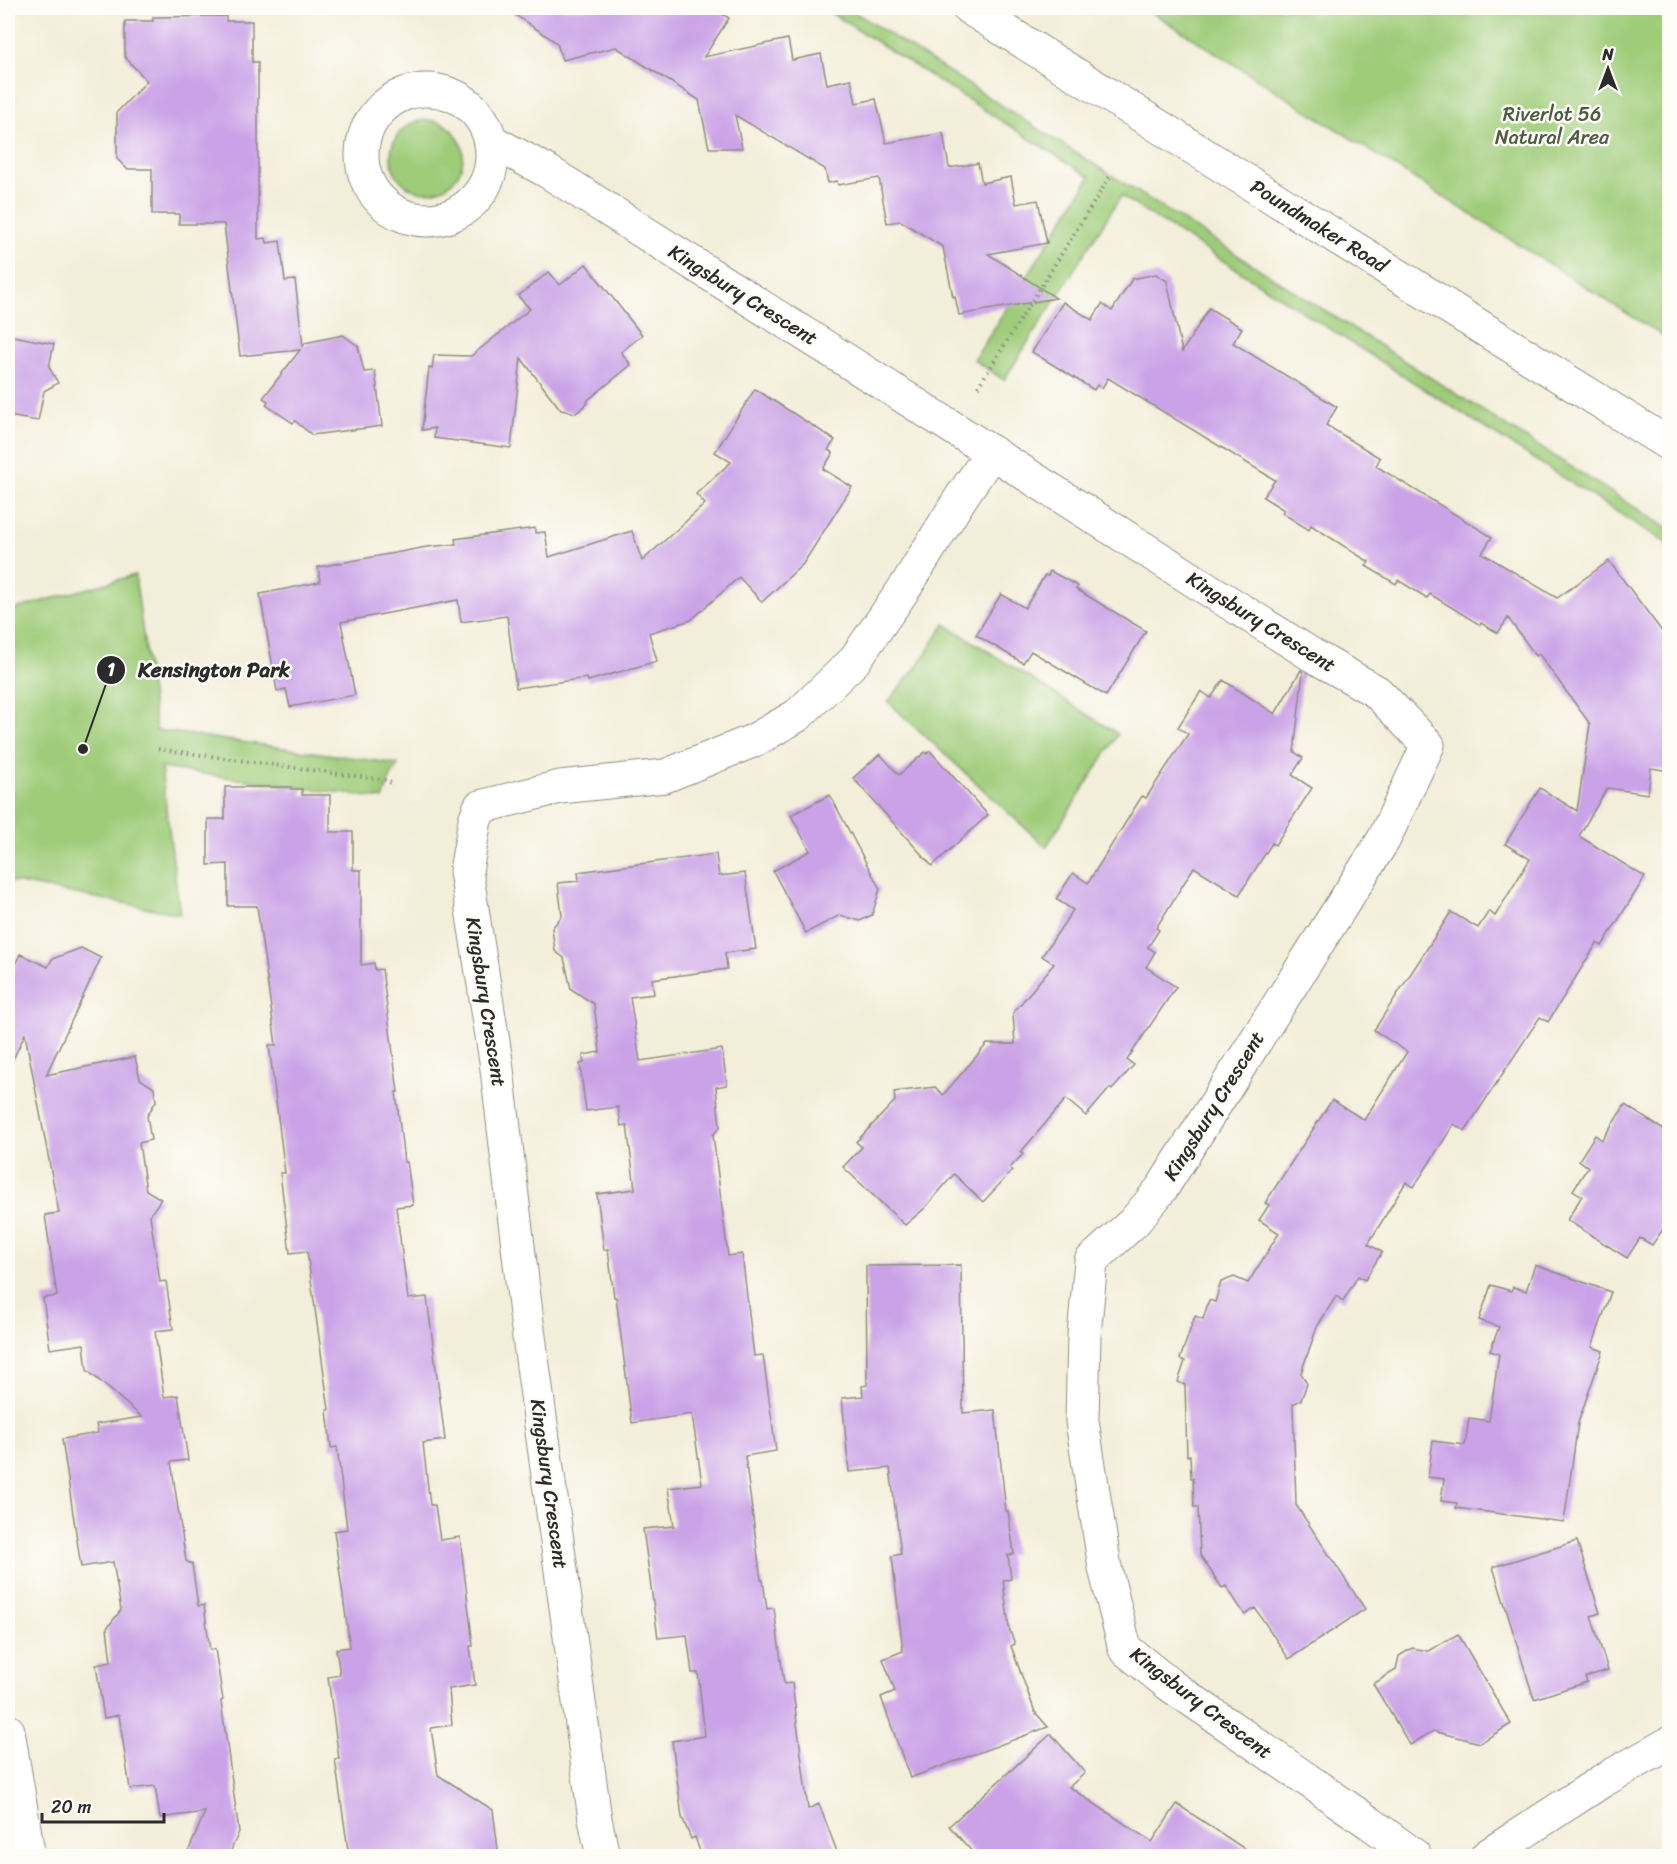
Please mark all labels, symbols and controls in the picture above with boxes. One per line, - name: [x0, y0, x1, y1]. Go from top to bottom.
- north arrow: [1578, 39, 1638, 99]
- text: N: [1601, 40, 1614, 69]
- park label: Riverlot 56 Natural Area: [1495, 97, 1610, 155]
- street label: Poundmaker Road: [1243, 170, 1396, 283]
- street label: Kingsbury Crescent: [661, 235, 825, 355]
- street label: Kingsbury Crescent: [1179, 562, 1343, 682]
- callout: Kensington Park: [96, 650, 302, 689]
- text: Kensington Park: [137, 651, 291, 689]
- text: 1: [107, 654, 115, 686]
- street label: Kingsbury Crescent: [455, 915, 517, 1090]
- street label: Kingsbury Crescent: [1154, 1024, 1274, 1188]
- street label: Kingsbury Crescent: [520, 1397, 578, 1572]
- street label: Kingsbury Crescent: [1122, 1637, 1280, 1769]
- scale bar: [42, 1786, 164, 1824]
- text: 20 m: [51, 1791, 91, 1823]

